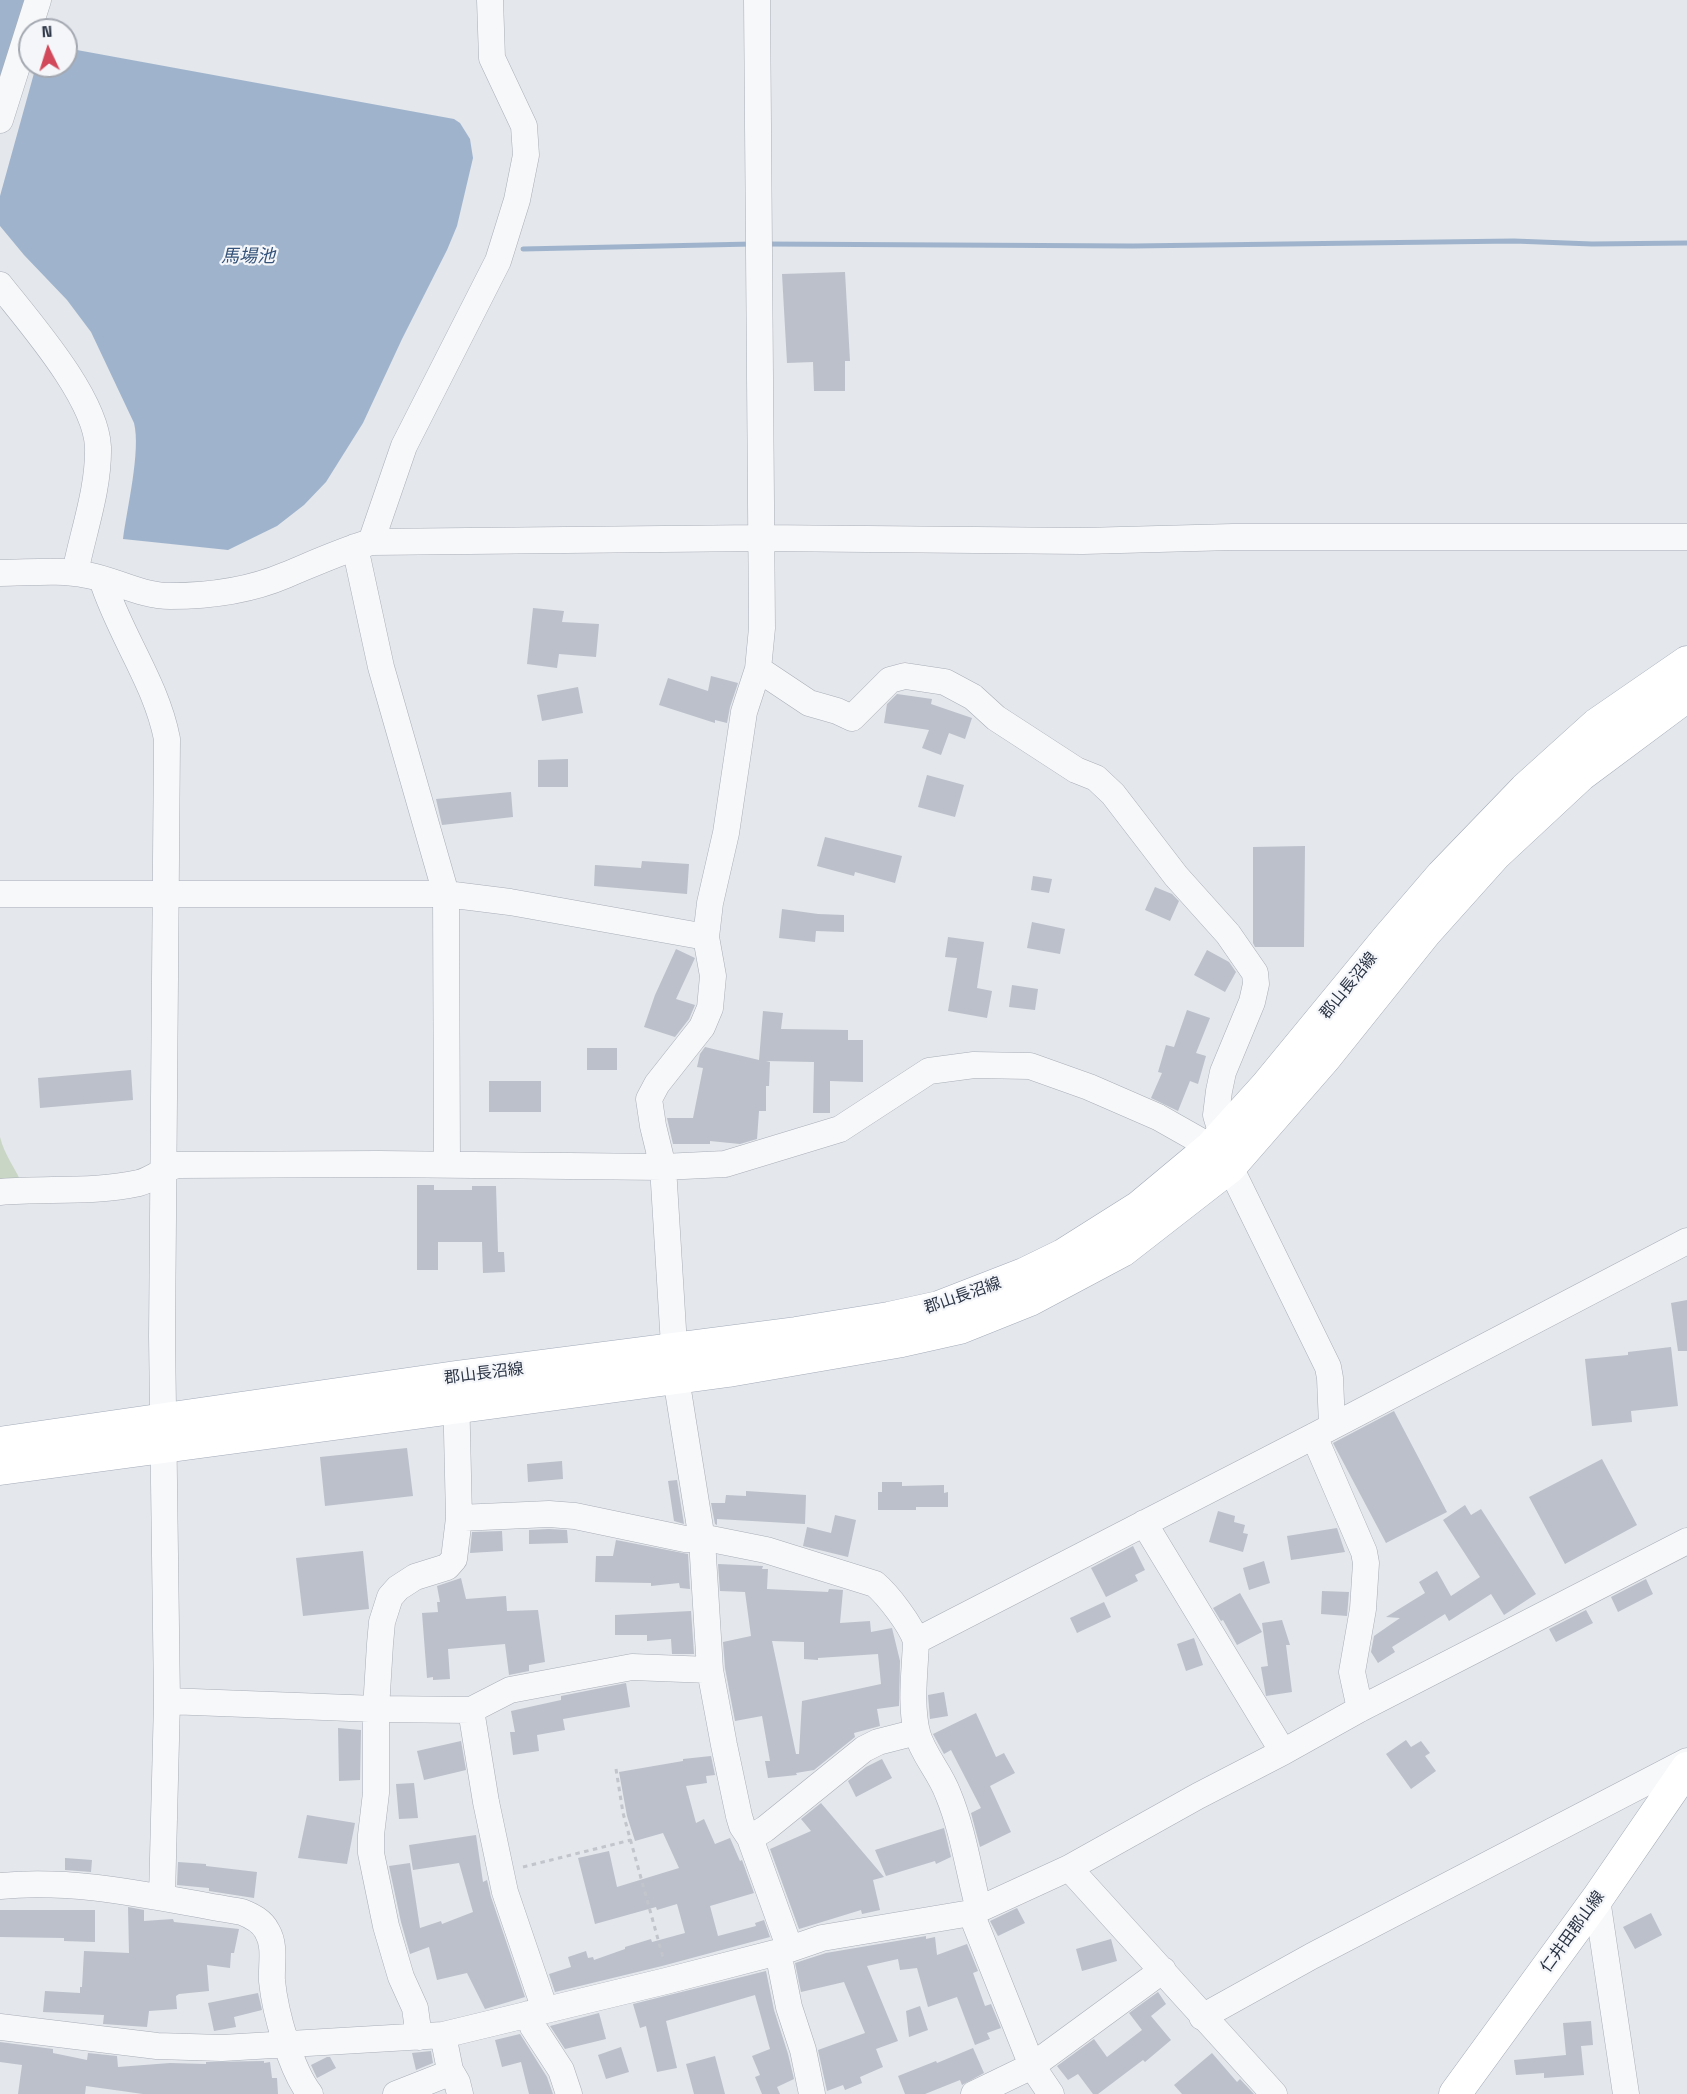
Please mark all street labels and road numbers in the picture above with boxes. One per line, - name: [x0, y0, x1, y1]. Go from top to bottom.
- street label: 郡山長沼線: [1316, 949, 1382, 1023]
- street label: 郡山長沼線: [922, 1274, 1004, 1318]
- street label: 郡山長沼線: [443, 1360, 525, 1388]
- street label: 仁井田郡山線: [1537, 1888, 1609, 1976]

